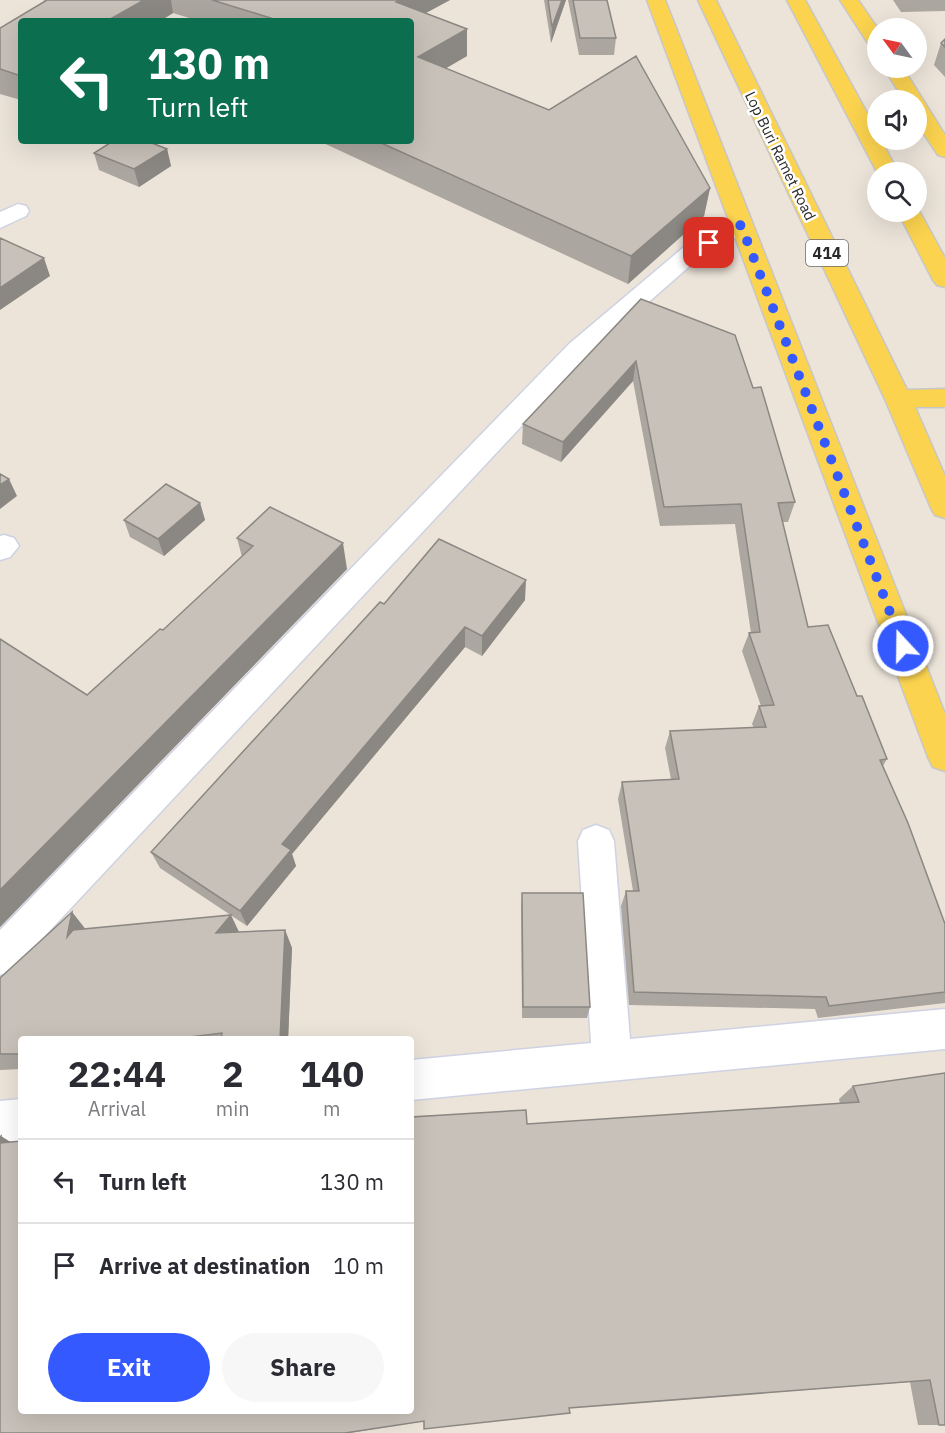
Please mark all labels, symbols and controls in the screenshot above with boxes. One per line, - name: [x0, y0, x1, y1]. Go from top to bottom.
- north arrow: [867, 18, 927, 78]
- map controls: [867, 18, 927, 222]
- text: 130 m: [147, 36, 270, 91]
- icon: left: [48, 42, 126, 120]
- street label: Lop Buri Ramet Road: [741, 88, 820, 223]
- text: Turn left: [147, 89, 248, 124]
- button: sound: [867, 90, 927, 150]
- button: search: [867, 162, 927, 222]
- pin: [683, 217, 734, 268]
- icon: arrive: [692, 226, 725, 259]
- road number: 414: [806, 240, 848, 266]
- position arrow: [871, 614, 935, 678]
- text: 22:44: [68, 1050, 166, 1097]
- text: 2: [222, 1050, 244, 1097]
- text: 140: [299, 1050, 364, 1097]
- text: Arrival: [88, 1095, 146, 1122]
- text: min: [216, 1095, 250, 1122]
- text: m: [323, 1095, 341, 1122]
- icon: left: [48, 1165, 81, 1198]
- text: Turn left: [99, 1167, 187, 1196]
- text: 130 m: [320, 1167, 384, 1196]
- icon: arrive: [48, 1249, 81, 1282]
- text: Arrive at destination: [99, 1251, 310, 1280]
- text: 10 m: [333, 1251, 384, 1280]
- button: Exit: [48, 1333, 210, 1402]
- button: Share: [222, 1333, 384, 1402]

